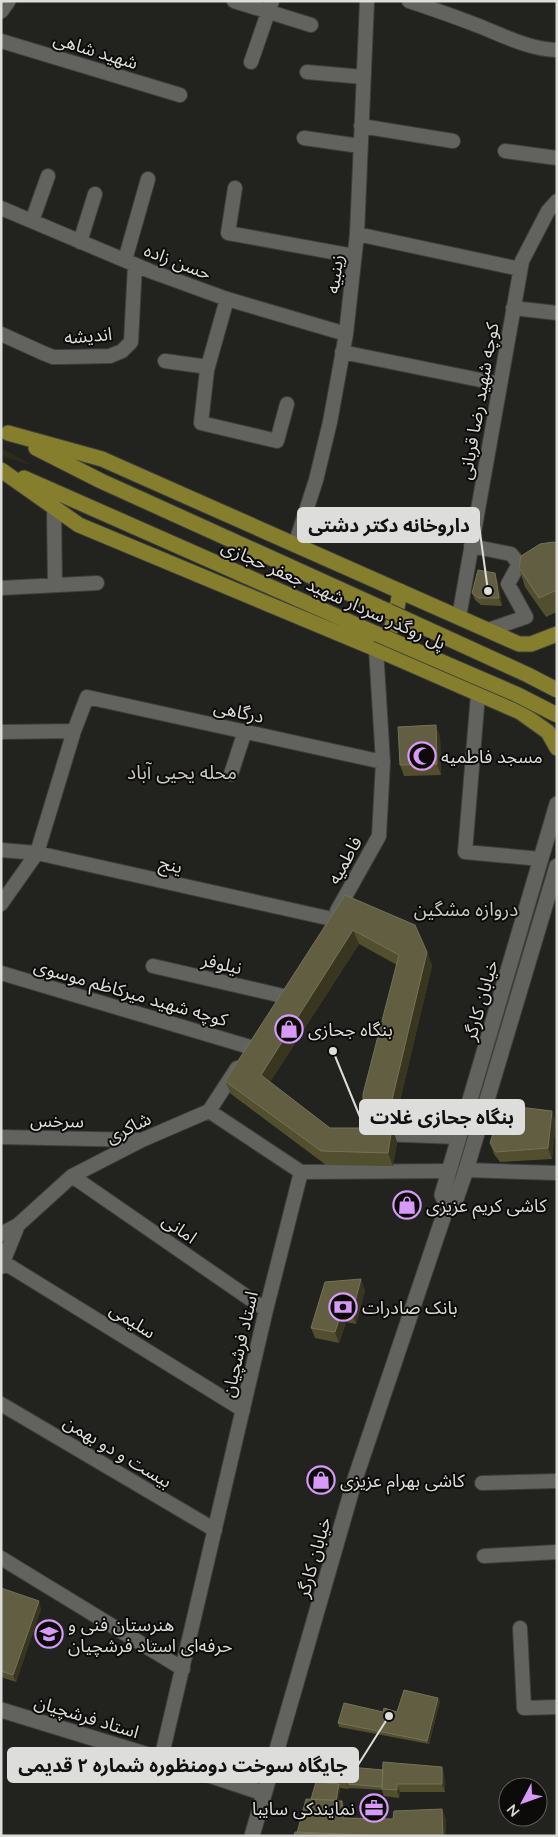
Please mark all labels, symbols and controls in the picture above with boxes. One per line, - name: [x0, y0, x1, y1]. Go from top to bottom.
- street label: شهید شاهی: [51, 27, 141, 74]
- street label: حسن زاده: [141, 238, 215, 285]
- street label: زینبیه: [321, 253, 348, 295]
- street label: کوچه شهید رضا قربانی: [453, 320, 504, 481]
- street label: اندیشه: [63, 322, 113, 348]
- callout: داروخانه دکتر دشتی: [298, 508, 479, 542]
- text: داروخانه دکتر دشتی: [308, 513, 470, 537]
- street label: پل روگذر سردار شهید جعفر حجازی: [218, 535, 450, 655]
- street label: درگاهی: [212, 695, 266, 728]
- mosque icon: مسجد فاطمیه: [407, 741, 437, 771]
- place label: مسجد فاطمیه: [441, 745, 543, 767]
- district label: محله یحیی آباد: [127, 760, 237, 784]
- street label: فاطمیه: [322, 832, 366, 888]
- street label: ینج: [157, 851, 185, 880]
- district label: دروازه مشگین: [414, 897, 518, 921]
- street label: نیلوفر: [199, 947, 244, 979]
- street label: کوچه شهید میرکاظم موسوی: [31, 954, 231, 1033]
- street label: خیابان کارگر: [458, 957, 503, 1044]
- shop icon: بنگاه جحازی: [274, 1014, 304, 1044]
- place label: بنگاه جحازی: [308, 1018, 393, 1041]
- callout: بنگاه جحازی غلات: [360, 1100, 524, 1134]
- text: بنگاه جحازی غلات: [370, 1105, 514, 1129]
- street label: شاکری: [102, 1107, 155, 1148]
- street label: سرخس: [30, 1109, 84, 1132]
- shop icon: کاشی کریم عزیزی: [392, 1190, 422, 1220]
- place label: کاشی کریم عزیزی: [426, 1194, 547, 1219]
- street label: امانی: [158, 1208, 201, 1248]
- street label: استاد فرشچیان: [216, 1289, 263, 1399]
- bank icon: بانک صادرات: [328, 1292, 358, 1322]
- place label: بانک صادرات: [362, 1296, 457, 1319]
- street label: سلیمی: [105, 1297, 160, 1343]
- street label: بیست و دو بهمن: [59, 1410, 176, 1493]
- shop icon: کاشی بهرام عزیزی: [306, 1465, 336, 1495]
- place label: کاشی بهرام عزیزی: [340, 1469, 465, 1495]
- street label: خیابان کارگر: [291, 1514, 336, 1601]
- place label: هنرستان فنی و حرفه‌ای استاد فرشچیان: [68, 1613, 233, 1657]
- school or university icon: هنرستان فنی و حرفه‌ای استاد فرشچیان: [34, 1619, 64, 1649]
- street label: استاد فرشچیان: [32, 1690, 142, 1743]
- callout: جایگاه سوخت دومنظوره شماره ۲ قدیمی: [8, 1748, 358, 1782]
- text: جایگاه سوخت دومنظوره شماره ۲ قدیمی: [18, 1753, 348, 1777]
- north arrow: [498, 1777, 548, 1827]
- office icon: نمايندكى سايبا: [359, 1793, 389, 1823]
- place label: نمايندكى سايبا: [252, 1797, 355, 1820]
- text: N: [503, 1801, 523, 1821]

